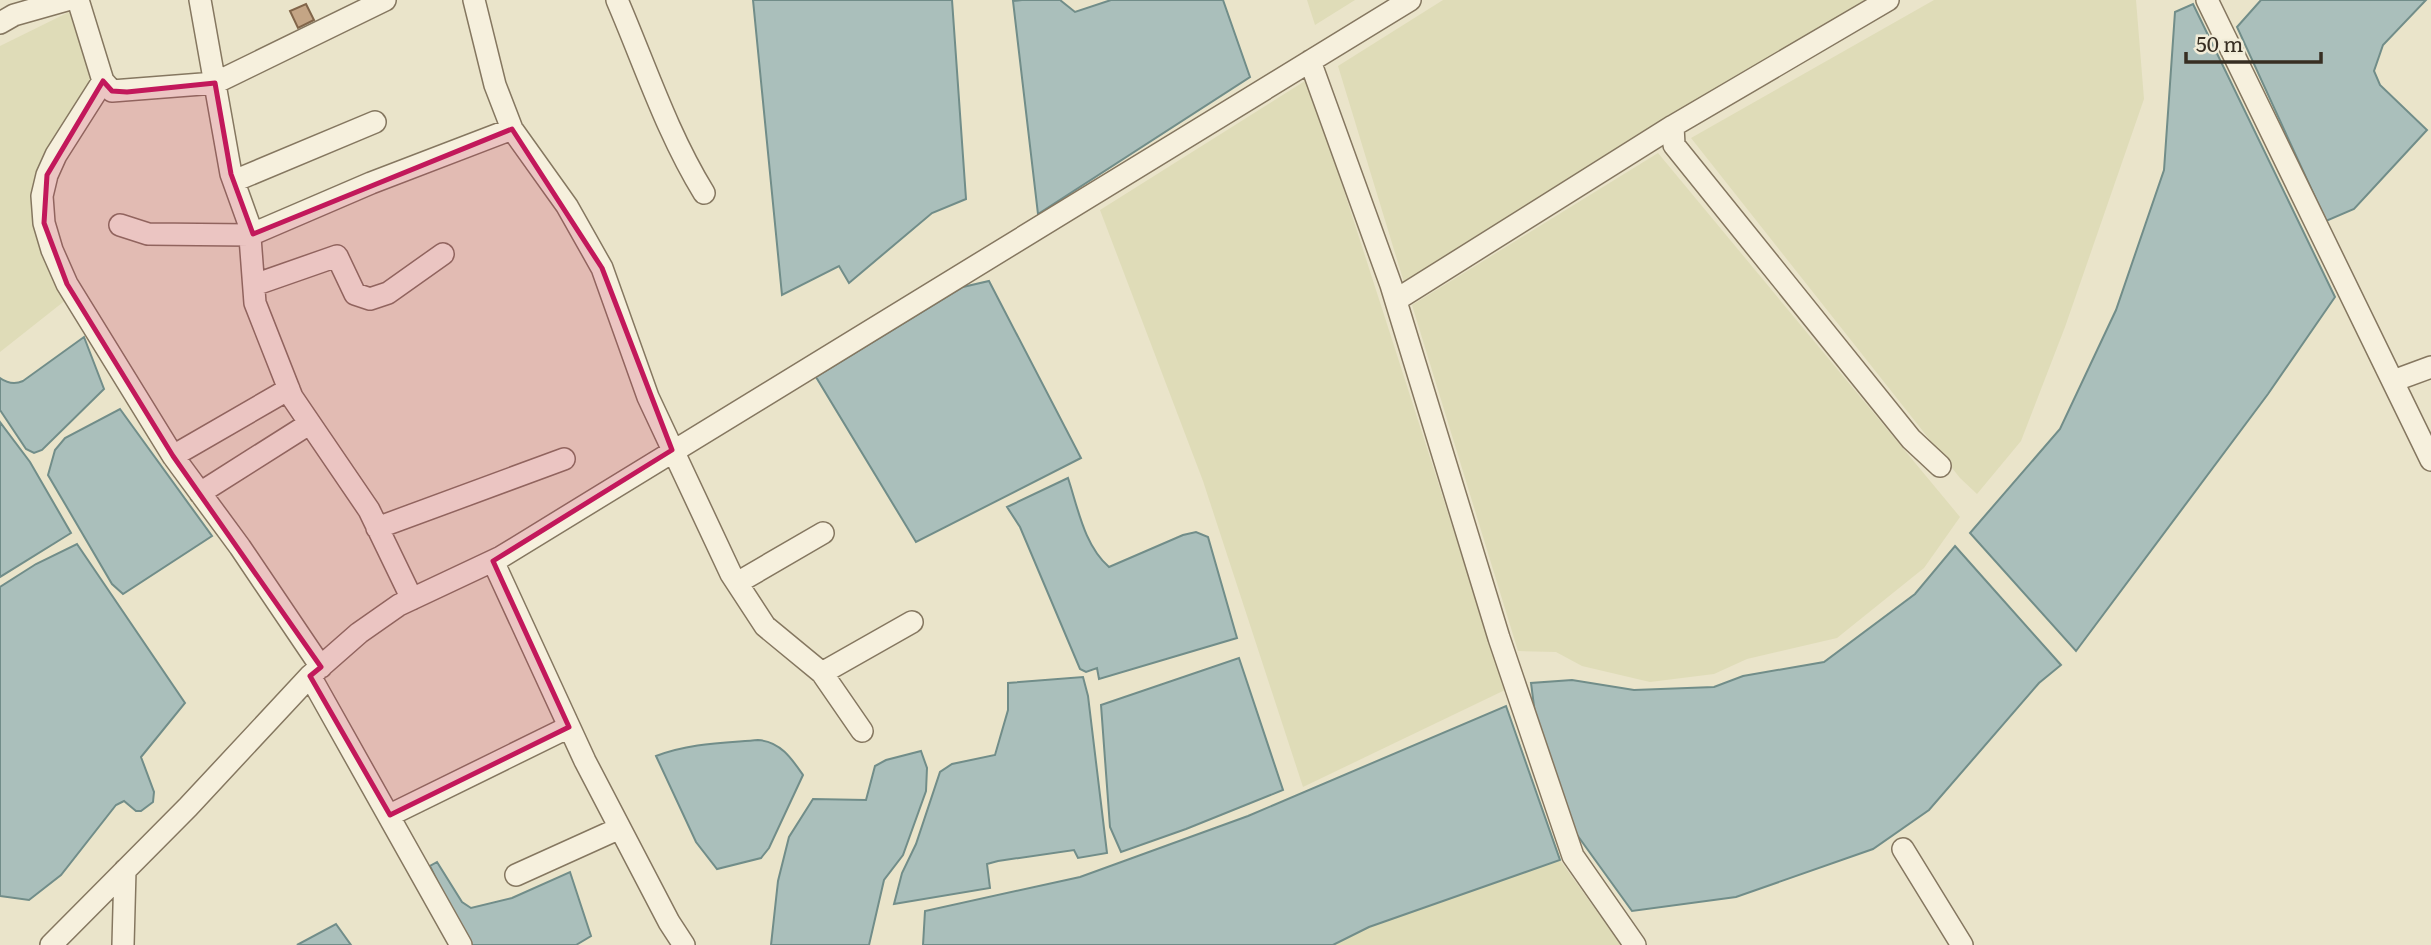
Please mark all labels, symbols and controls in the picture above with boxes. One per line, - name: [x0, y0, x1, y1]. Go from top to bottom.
- scale bar: [2186, 21, 2321, 65]
- text: 50 m: [2196, 27, 2243, 58]

